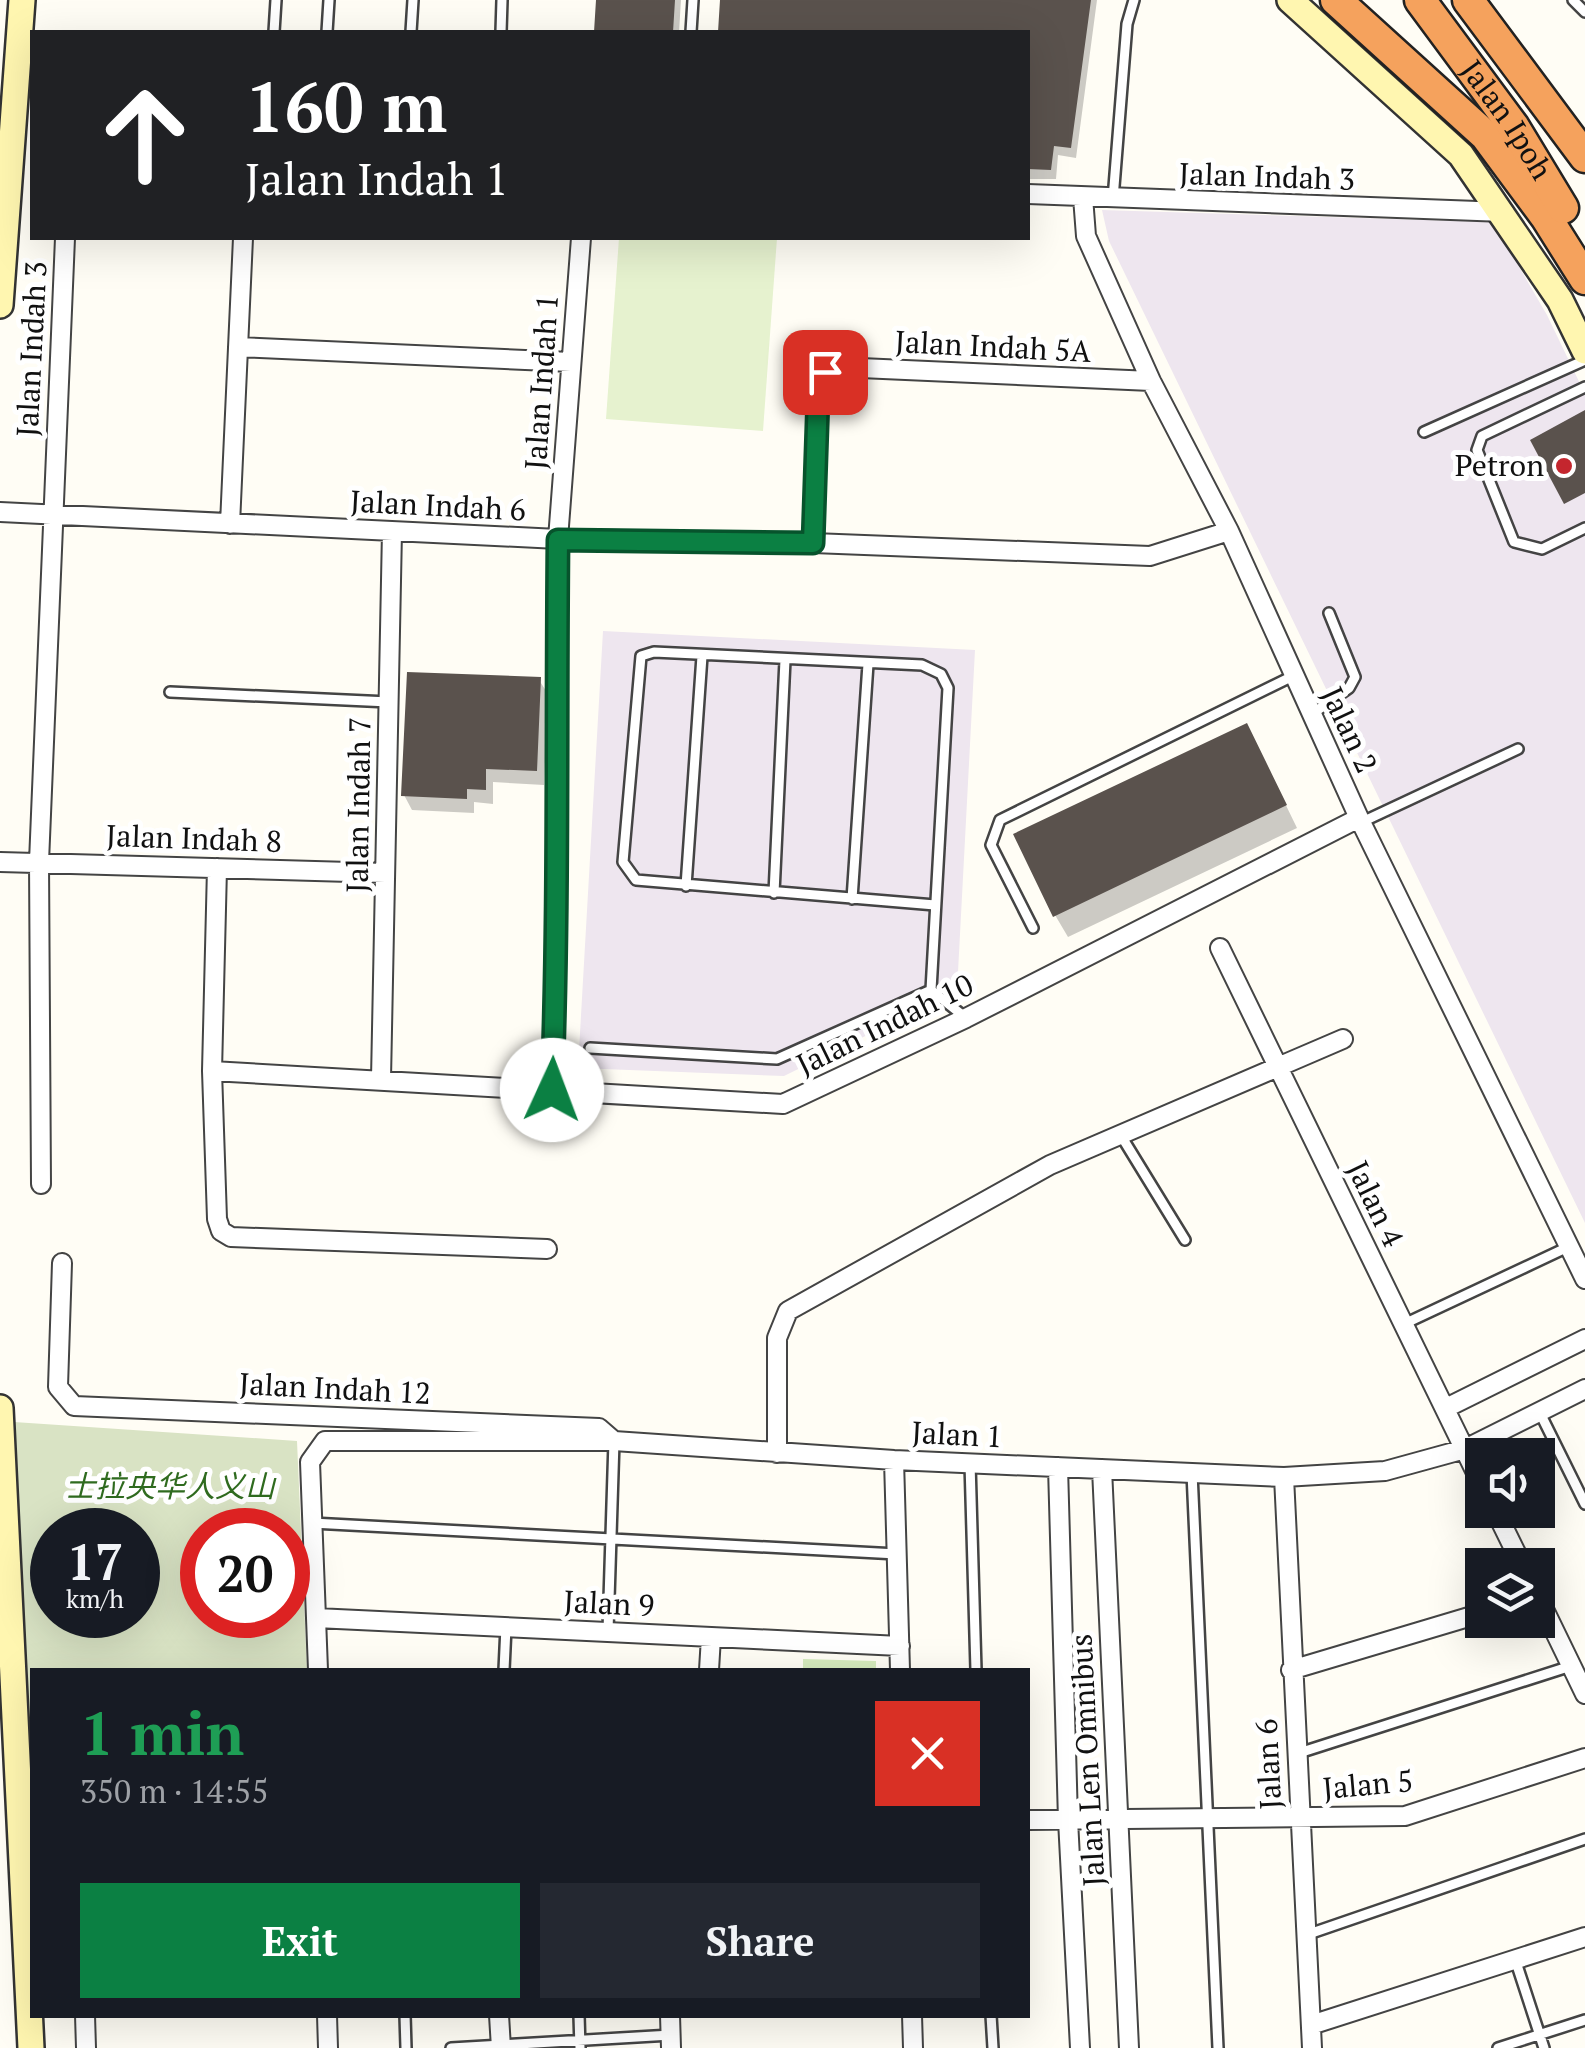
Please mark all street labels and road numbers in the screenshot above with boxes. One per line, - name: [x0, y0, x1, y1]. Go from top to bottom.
- street label: Jalan Ipoh: [1452, 52, 1562, 187]
- street label: Jalan Indah 3: [1179, 153, 1356, 199]
- street label: Jalan Indah 3: [6, 260, 56, 438]
- street label: Jalan Indah 1: [515, 293, 567, 471]
- street label: Jalan Indah 5A: [894, 321, 1093, 371]
- street label: Jalan Indah 6: [349, 480, 527, 530]
- street label: Jalan 2: [1313, 680, 1387, 779]
- street label: Jalan Indah 7: [336, 717, 380, 893]
- street label: Jalan Indah 8: [106, 815, 283, 861]
- street label: Jalan Indah 10: [790, 964, 979, 1084]
- street label: Jalan 4: [1338, 1154, 1414, 1253]
- street label: Jalan Indah 12: [238, 1363, 432, 1413]
- street label: Jalan 1: [911, 1412, 1003, 1456]
- street label: Jalan 9: [563, 1581, 655, 1625]
- street label: Jalan Len Omnibus: [1060, 1633, 1114, 1887]
- street label: Jalan 6: [1246, 1718, 1290, 1810]
- street label: Jalan 5: [1321, 1760, 1415, 1808]

